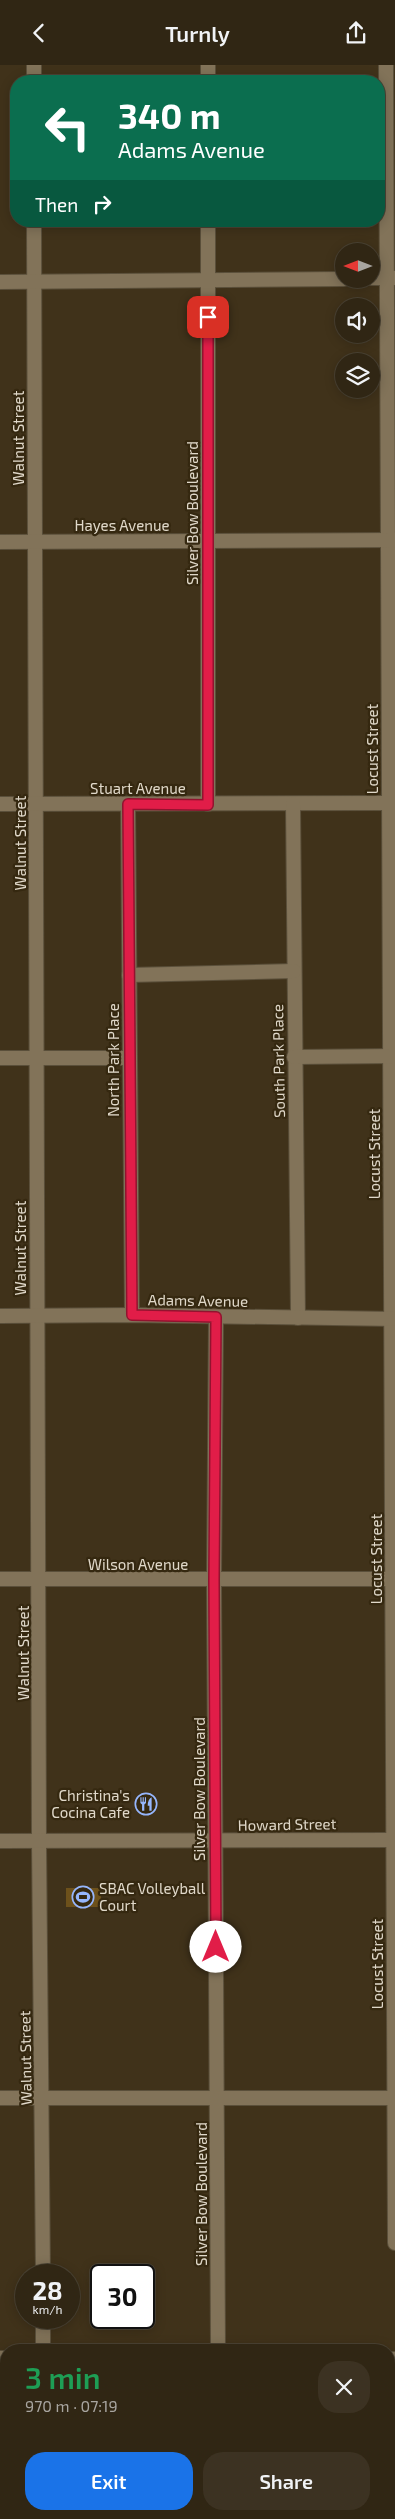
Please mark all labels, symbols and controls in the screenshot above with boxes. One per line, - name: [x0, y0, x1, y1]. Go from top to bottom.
- icon: back: [25, 19, 53, 47]
- icon: share: [342, 19, 370, 47]
- text: Turnly: [165, 20, 230, 46]
- text: 340 m: [118, 94, 221, 136]
- icon: left: [35, 95, 100, 160]
- text: Adams Avenue: [118, 136, 265, 162]
- icon: right: [88, 190, 116, 218]
- text: Then: [35, 193, 78, 216]
- north arrow: [335, 243, 380, 287]
- map controls: [335, 243, 380, 398]
- pin: [187, 296, 229, 338]
- button: sound: [335, 298, 380, 343]
- icon: arrive: [194, 303, 222, 331]
- button: layers: [335, 353, 380, 398]
- street label: Walnut Street: [9, 390, 27, 485]
- street label: Silver Bow Boulevard: [183, 441, 201, 585]
- street label: Hayes Avenue: [74, 516, 170, 534]
- street label: Locust Street: [363, 703, 381, 794]
- street label: Stuart Avenue: [90, 779, 186, 797]
- street label: Walnut Street: [11, 795, 29, 890]
- street label: North Park Place: [104, 1003, 122, 1117]
- street label: South Park Place: [268, 1004, 288, 1118]
- street label: Locust Street: [365, 1108, 383, 1199]
- street label: Walnut Street: [11, 1200, 29, 1295]
- street label: Adams Avenue: [148, 1290, 248, 1310]
- street label: Locust Street: [367, 1513, 385, 1604]
- street label: Wilson Avenue: [88, 1555, 188, 1573]
- street label: Walnut Street: [14, 1605, 32, 1700]
- street label: Silver Bow Boulevard: [190, 1717, 208, 1861]
- place label: Christina's Cocina Cafe: [51, 1786, 130, 1821]
- restaurant icon: Christina's Cocina Cafe: [134, 1792, 158, 1816]
- street label: Howard Street: [238, 1814, 337, 1834]
- place label: SBAC Volleyball Court: [99, 1879, 206, 1914]
- sports icon: SBAC Volleyball Court: [71, 1885, 95, 1909]
- street label: Locust Street: [368, 1918, 386, 2009]
- position arrow: [189, 1920, 241, 1972]
- street label: Walnut Street: [15, 2010, 35, 2106]
- street label: Silver Bow Boulevard: [192, 2122, 210, 2266]
- speed limit sign: 30: [90, 2264, 155, 2329]
- text: 28: [32, 2275, 63, 2305]
- text: km/h: [33, 2302, 62, 2316]
- text: 3 min: [25, 2359, 101, 2395]
- button: close: [318, 2361, 370, 2413]
- text: 970 m · 07:19: [25, 2396, 118, 2415]
- button: Exit: [25, 2452, 193, 2510]
- button: Share: [203, 2452, 370, 2510]

